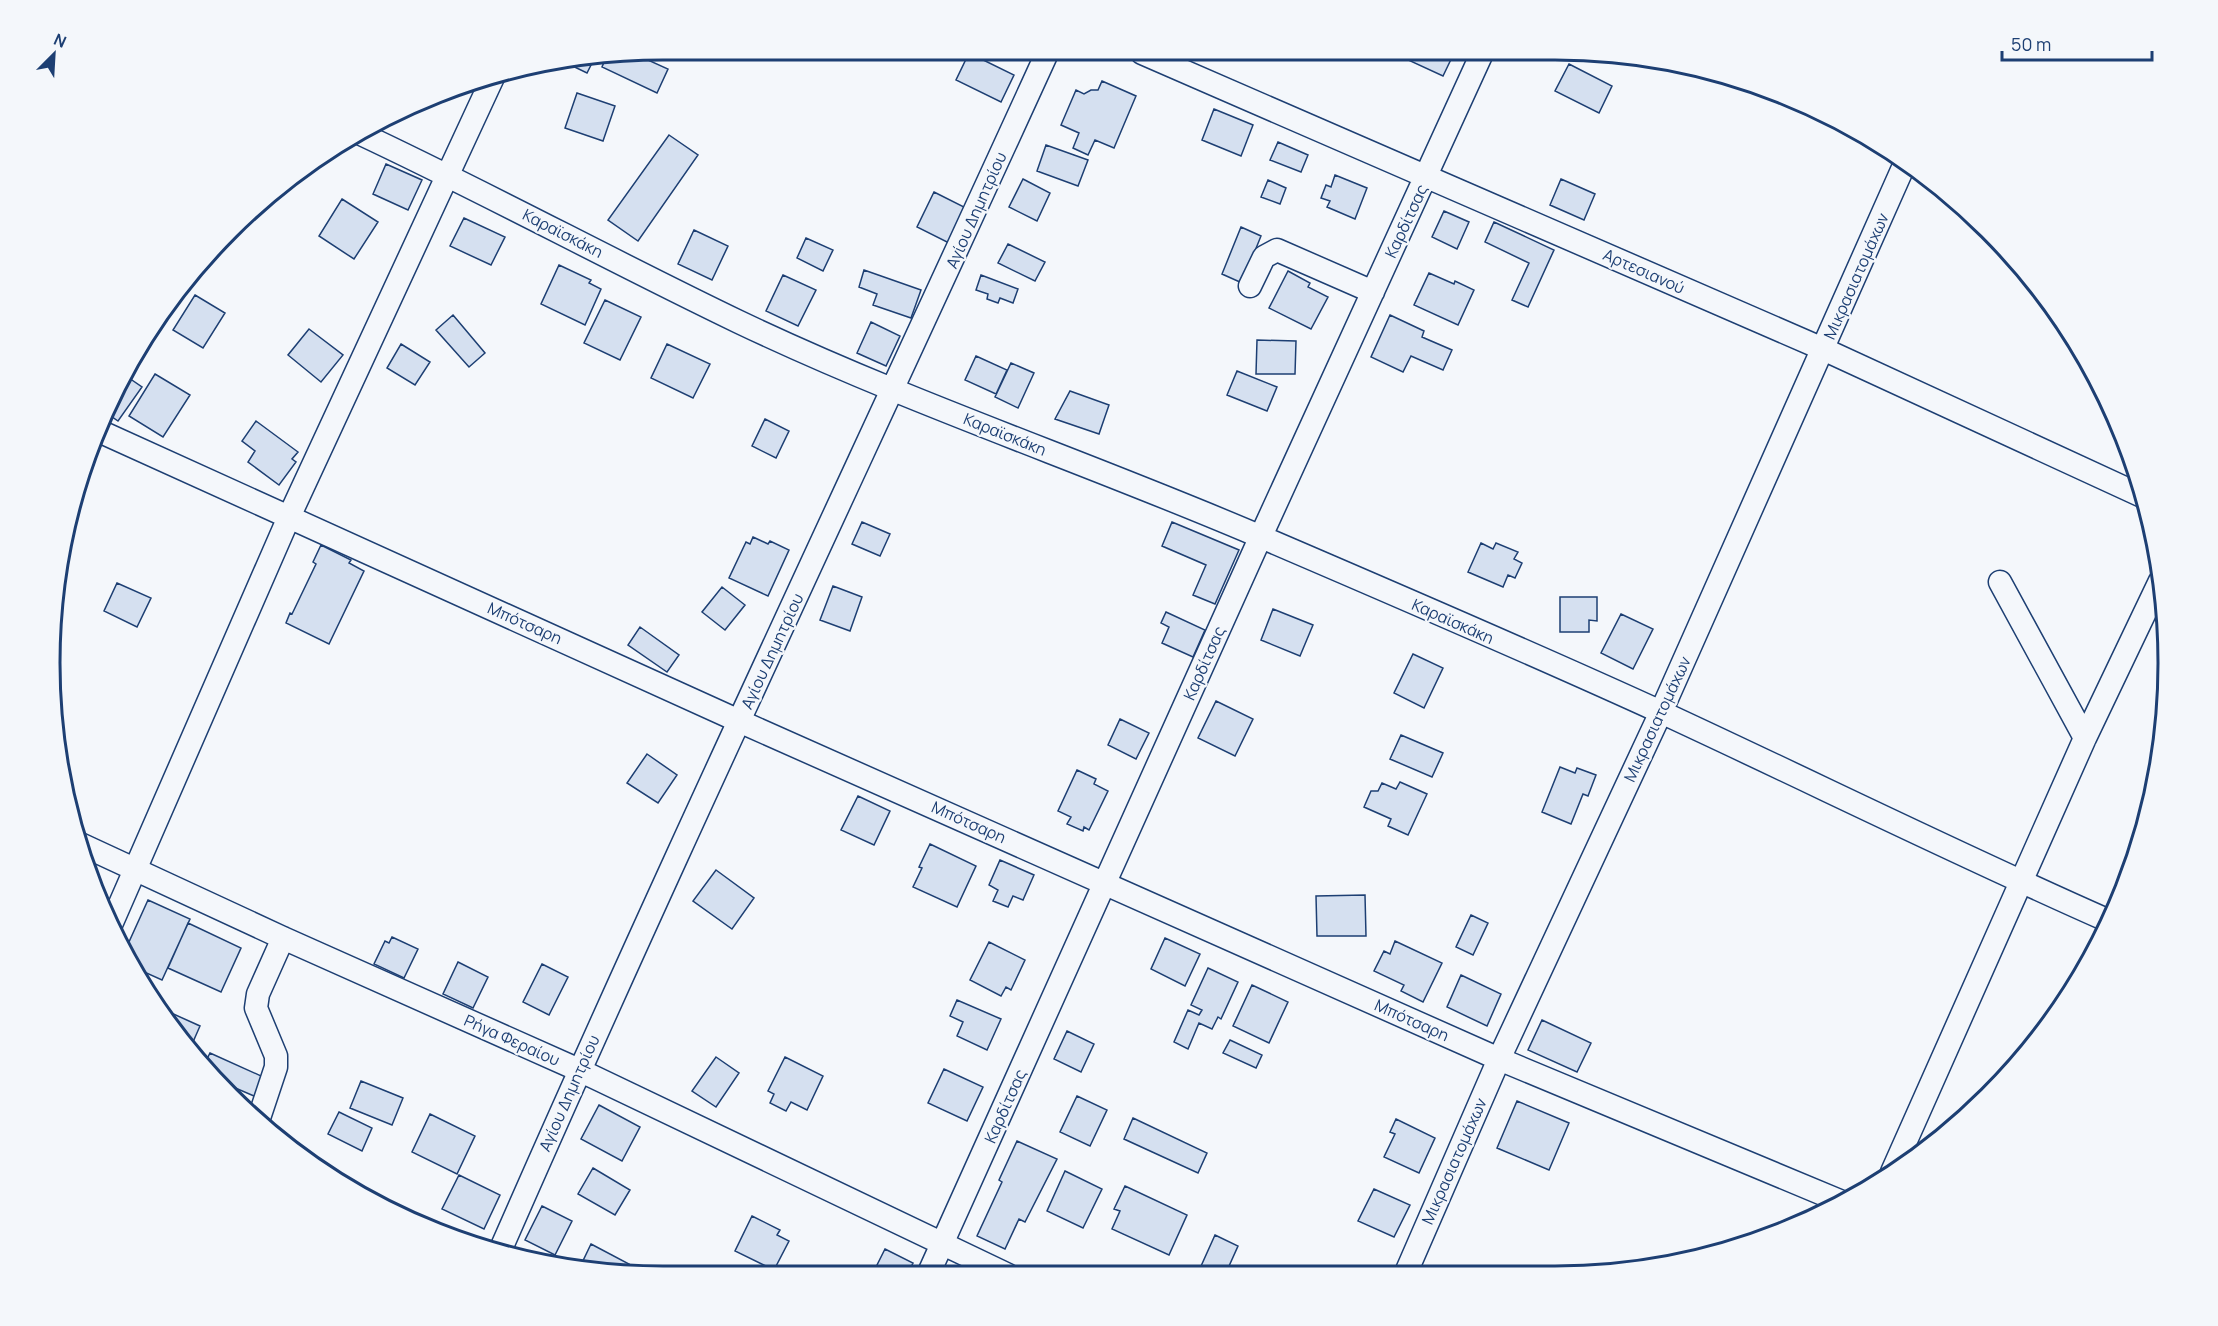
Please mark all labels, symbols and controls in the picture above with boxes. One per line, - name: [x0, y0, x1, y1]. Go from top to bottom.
- north arrow: [24, 24, 84, 84]
- scale bar: [2002, 24, 2152, 62]
- text: N: [50, 28, 70, 53]
- text: 50 m: [2011, 32, 2051, 56]
- street label: Αγίου Δημητρίου: [940, 148, 1012, 272]
- street label: Καρδίτσας: [1379, 181, 1433, 261]
- street label: Καραϊσκάκη: [519, 203, 607, 263]
- street label: Μικρασιατομάχων: [1818, 209, 1894, 343]
- street label: Αρτεσιανού: [1600, 243, 1688, 299]
- street label: Καραϊσκάκη: [960, 407, 1050, 461]
- street label: Αγίου Δημητρίου: [736, 590, 808, 712]
- street label: Καραϊσκάκη: [1409, 593, 1497, 649]
- street label: Μπότσαρη: [484, 597, 566, 649]
- street label: Καρδίτσας: [1178, 622, 1230, 703]
- street label: Μικρασιατομάχων: [1618, 653, 1696, 785]
- street label: Μπότσαρη: [928, 796, 1010, 848]
- street label: Μπότσαρη: [1371, 994, 1453, 1046]
- street label: Ρήγα Φεραίου: [461, 1009, 563, 1071]
- street label: Αγίου Δημητρίου: [533, 1031, 605, 1155]
- street label: Καρδίτσας: [979, 1065, 1031, 1146]
- street label: Μικρασιατομάχων: [1416, 1094, 1492, 1228]

